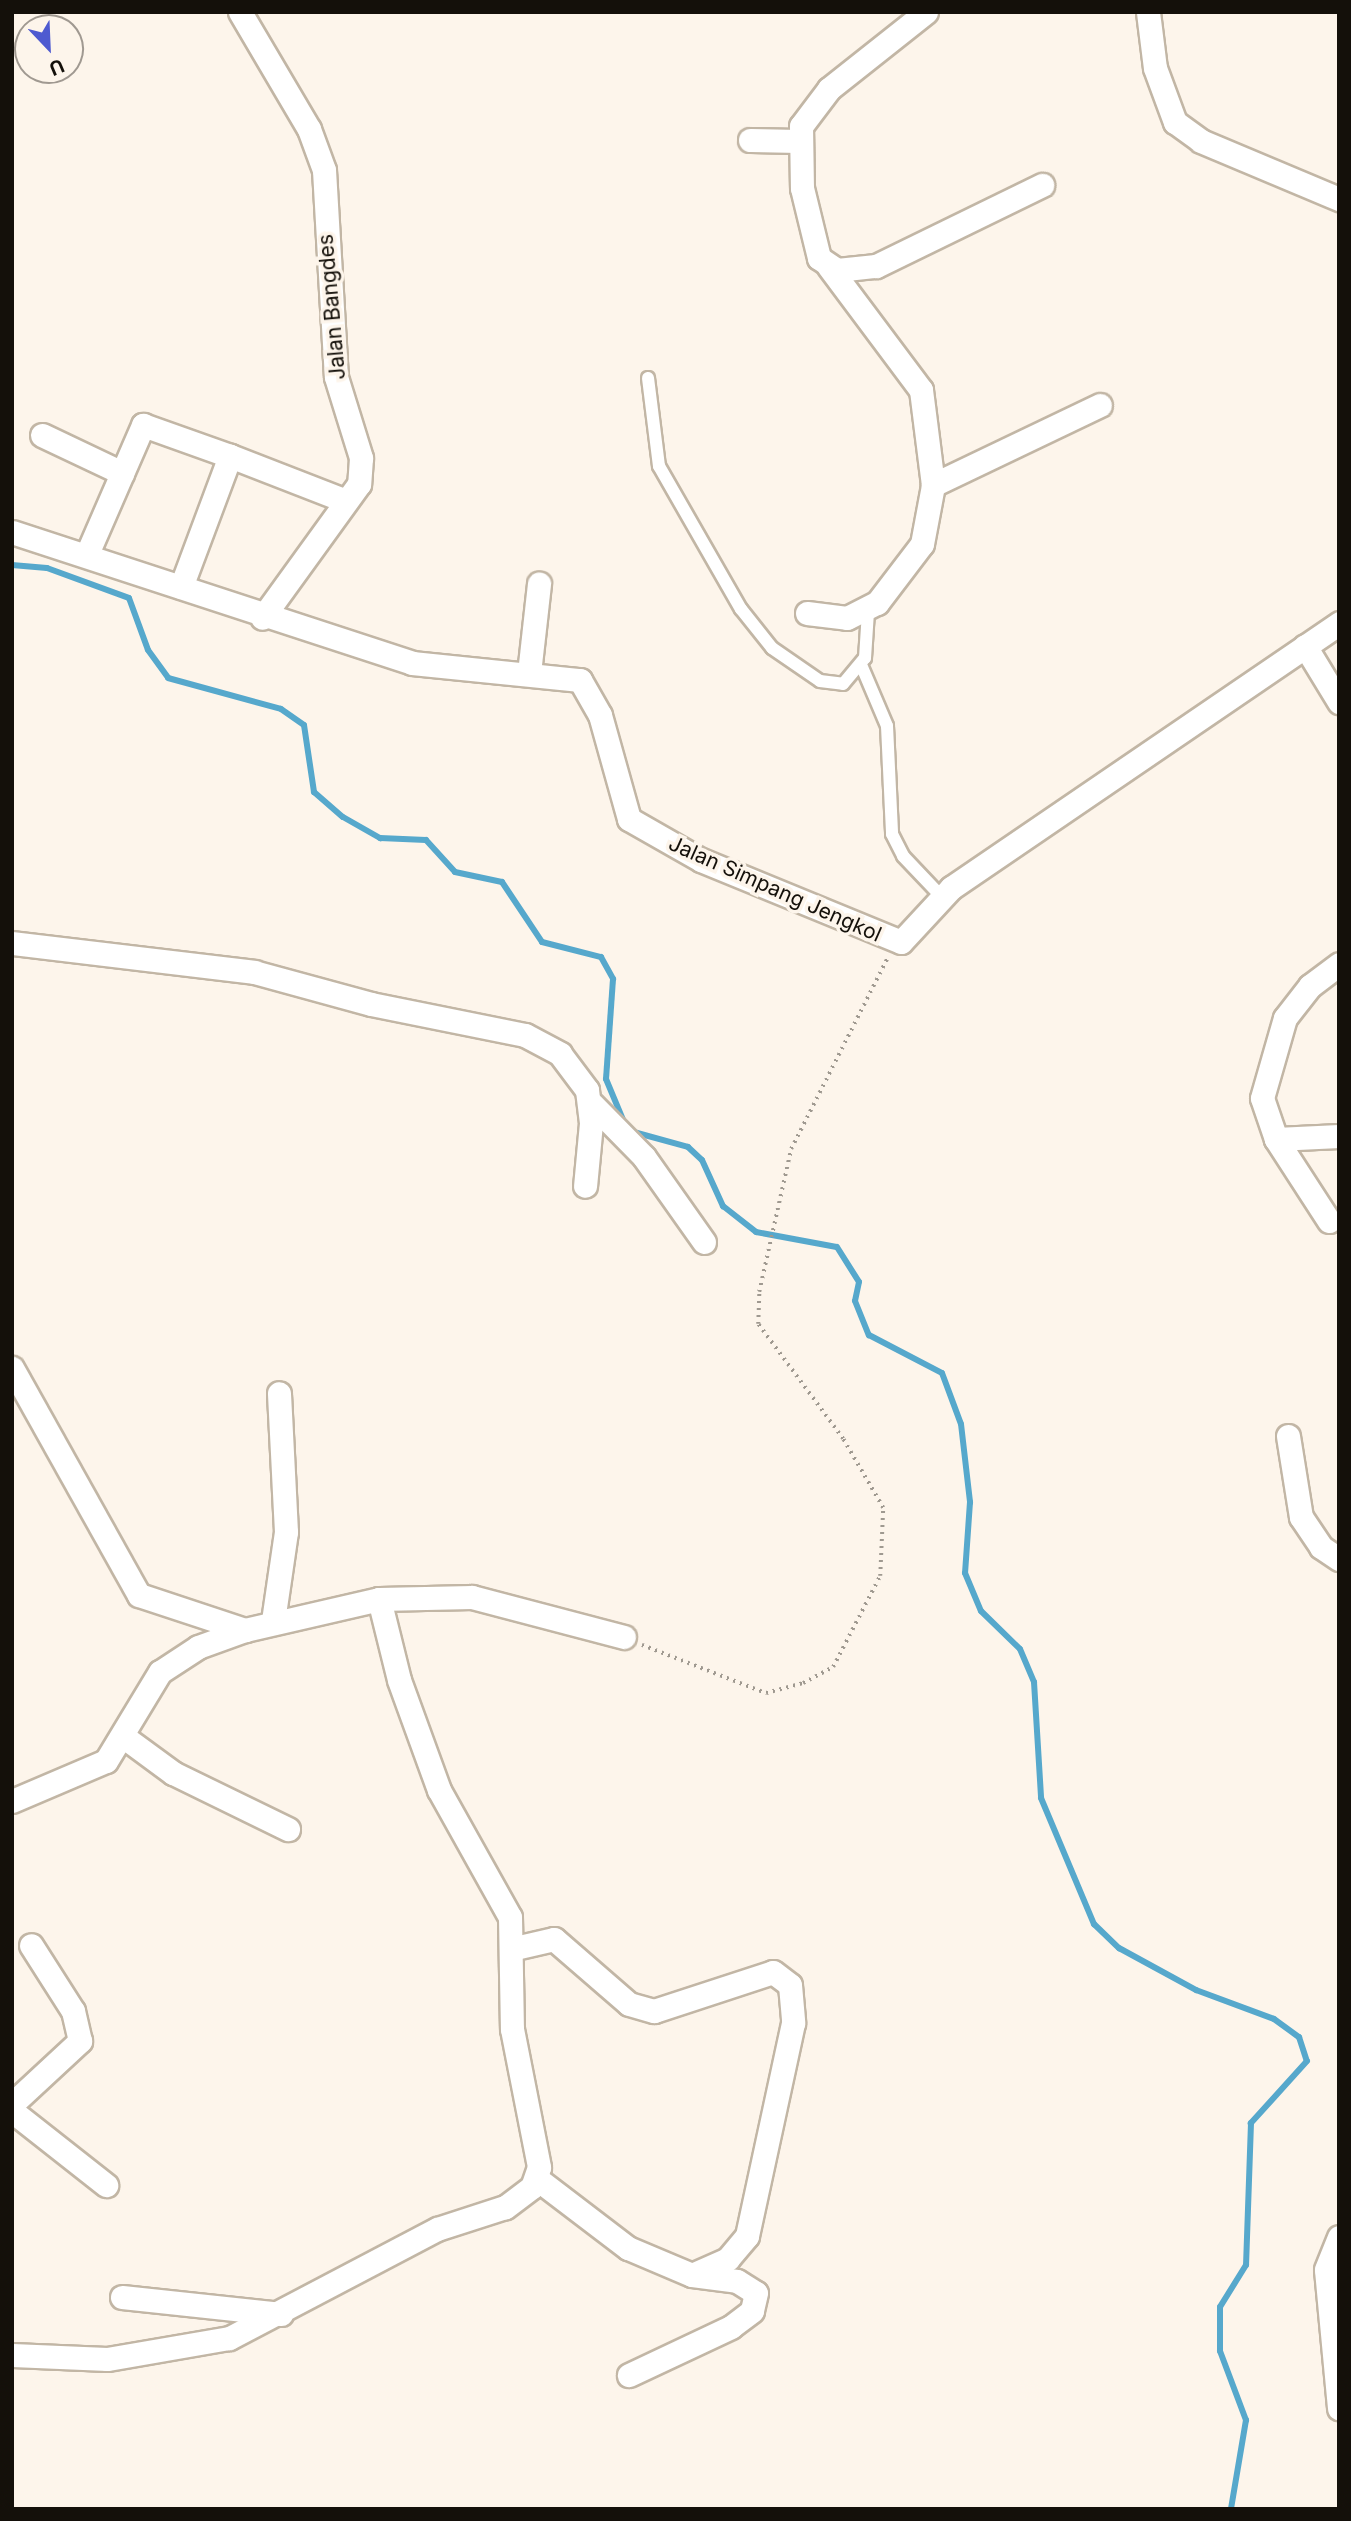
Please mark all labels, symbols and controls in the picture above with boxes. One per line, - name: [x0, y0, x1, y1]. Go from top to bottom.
- north arrow: [14, 14, 84, 84]
- text: U: [46, 54, 68, 80]
- street label: Jalan Bangdes: [313, 233, 351, 381]
- street label: Jalan Simpang Jengkol: [665, 831, 885, 947]

